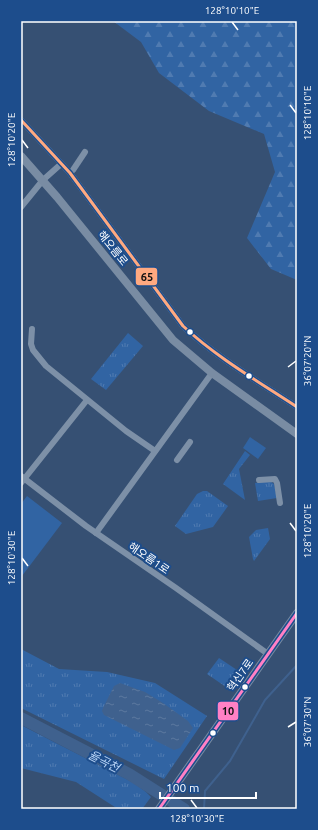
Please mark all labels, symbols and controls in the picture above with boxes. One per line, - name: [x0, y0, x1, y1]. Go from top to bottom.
- text: 128°10'10"E: [205, 5, 260, 16]
- text: 128°10'10"E: [302, 85, 313, 140]
- text: 128°10'20"E: [6, 112, 17, 167]
- street label: 해오름로: [96, 228, 130, 268]
- line badge: 65: [135, 267, 158, 286]
- text: 65: [141, 271, 153, 283]
- unlabelled marker: [185, 327, 195, 337]
- text: 36°07'20"N: [302, 336, 313, 386]
- unlabelled marker: [244, 371, 254, 381]
- text: 128°10'20"E: [302, 503, 313, 558]
- text: 128°10'30"E: [6, 530, 17, 585]
- street label: 해오름1로: [126, 540, 172, 576]
- street label: 혁신7로: [225, 657, 255, 693]
- unlabelled marker: [240, 682, 250, 692]
- text: 36°07'30"N: [302, 697, 313, 747]
- line badge: 10: [217, 701, 239, 721]
- text: 10: [222, 705, 234, 717]
- unlabelled marker: [208, 728, 218, 738]
- water label: 율곡천: [86, 748, 123, 775]
- scale bar: [160, 774, 256, 800]
- text: 100 m: [166, 781, 199, 794]
- text: 128°10'30"E: [170, 813, 225, 824]

